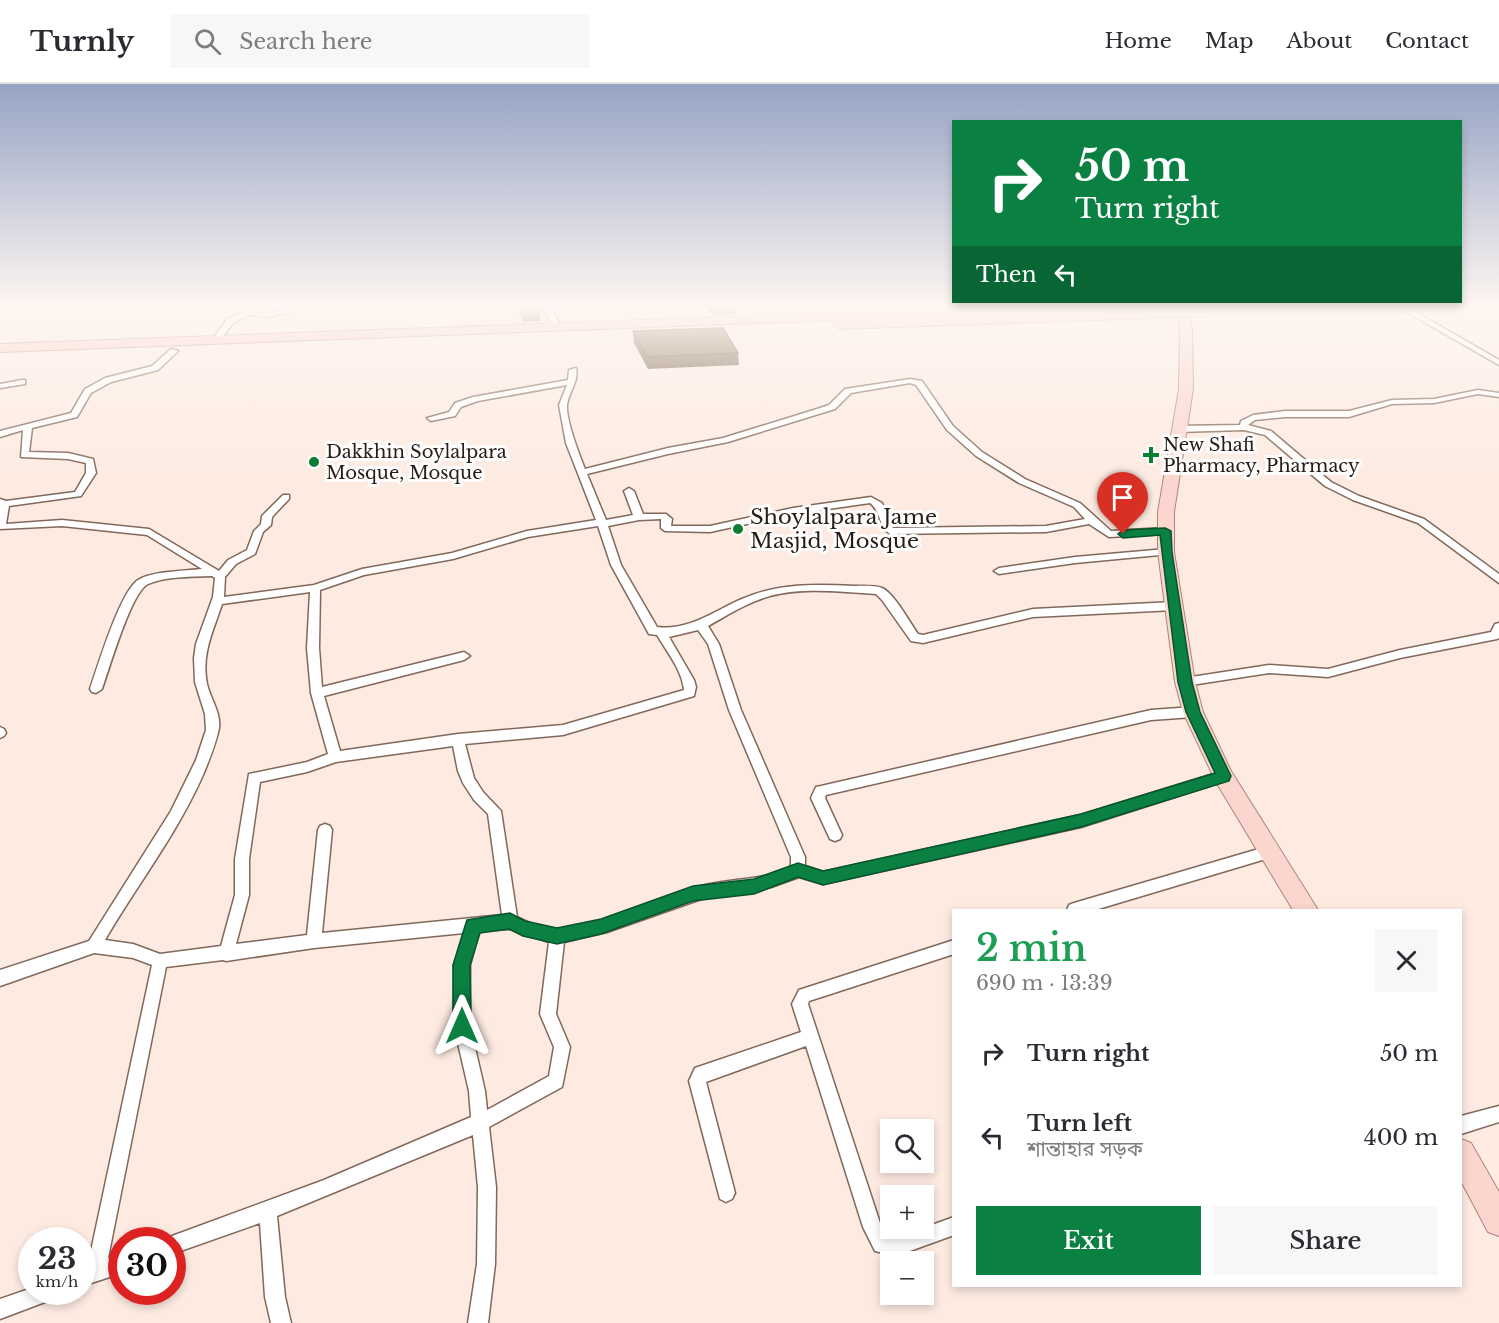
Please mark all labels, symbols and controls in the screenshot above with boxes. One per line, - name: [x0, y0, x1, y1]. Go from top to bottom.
- search box: [170, 14, 590, 68]
- text: Turnly: [30, 24, 134, 59]
- icon: search: [191, 25, 224, 58]
- text: Search here: [239, 28, 372, 55]
- text: Home: [1105, 28, 1172, 54]
- text: Map: [1205, 28, 1253, 54]
- text: About: [1286, 28, 1352, 54]
- text: Contact: [1385, 28, 1469, 54]
- text: 50 m: [1075, 140, 1189, 192]
- icon: right: [976, 144, 1054, 222]
- text: Turn right: [1075, 192, 1219, 225]
- icon: left: [1049, 258, 1082, 291]
- text: Then: [976, 261, 1037, 288]
- place label: New Shafi Pharmacy, Pharmacy: [1163, 434, 1360, 477]
- place label: Dakkhin Soylalpara Mosque, Mosque: [326, 441, 507, 484]
- marker: New Shafi Pharmacy, Pharmacy: [1144, 448, 1158, 462]
- marker: Dakkhin Soylalpara Mosque, Mosque: [307, 455, 321, 469]
- pin: [1097, 472, 1148, 534]
- icon: arrive: [1106, 481, 1139, 514]
- place label: Shoylalpara Jame Masjid, Mosque: [750, 504, 937, 554]
- marker: Shoylalpara Jame Masjid, Mosque: [731, 522, 745, 536]
- text: 2 min: [976, 926, 1087, 971]
- button: close: [1375, 929, 1438, 992]
- text: 690 m · 13:39: [976, 971, 1113, 995]
- position arrow: [430, 994, 494, 1058]
- icon: right: [976, 1037, 1009, 1070]
- text: Turn right: [1027, 1040, 1149, 1067]
- text: 50 m: [1380, 1040, 1438, 1067]
- text: Turn left: [1027, 1110, 1132, 1137]
- map controls: [880, 1119, 934, 1305]
- button: search: [880, 1119, 934, 1173]
- icon: left: [976, 1121, 1009, 1154]
- text: 400 m: [1364, 1124, 1438, 1151]
- text: শান্তাহার সড়ক: [1027, 1137, 1143, 1161]
- button: +: [880, 1185, 934, 1239]
- button: Exit: [976, 1206, 1201, 1275]
- button: Share: [1213, 1206, 1438, 1275]
- speed limit sign: 30: [108, 1227, 186, 1305]
- text: 23: [38, 1240, 76, 1277]
- button: −: [880, 1251, 934, 1305]
- text: km/h: [36, 1272, 78, 1291]

